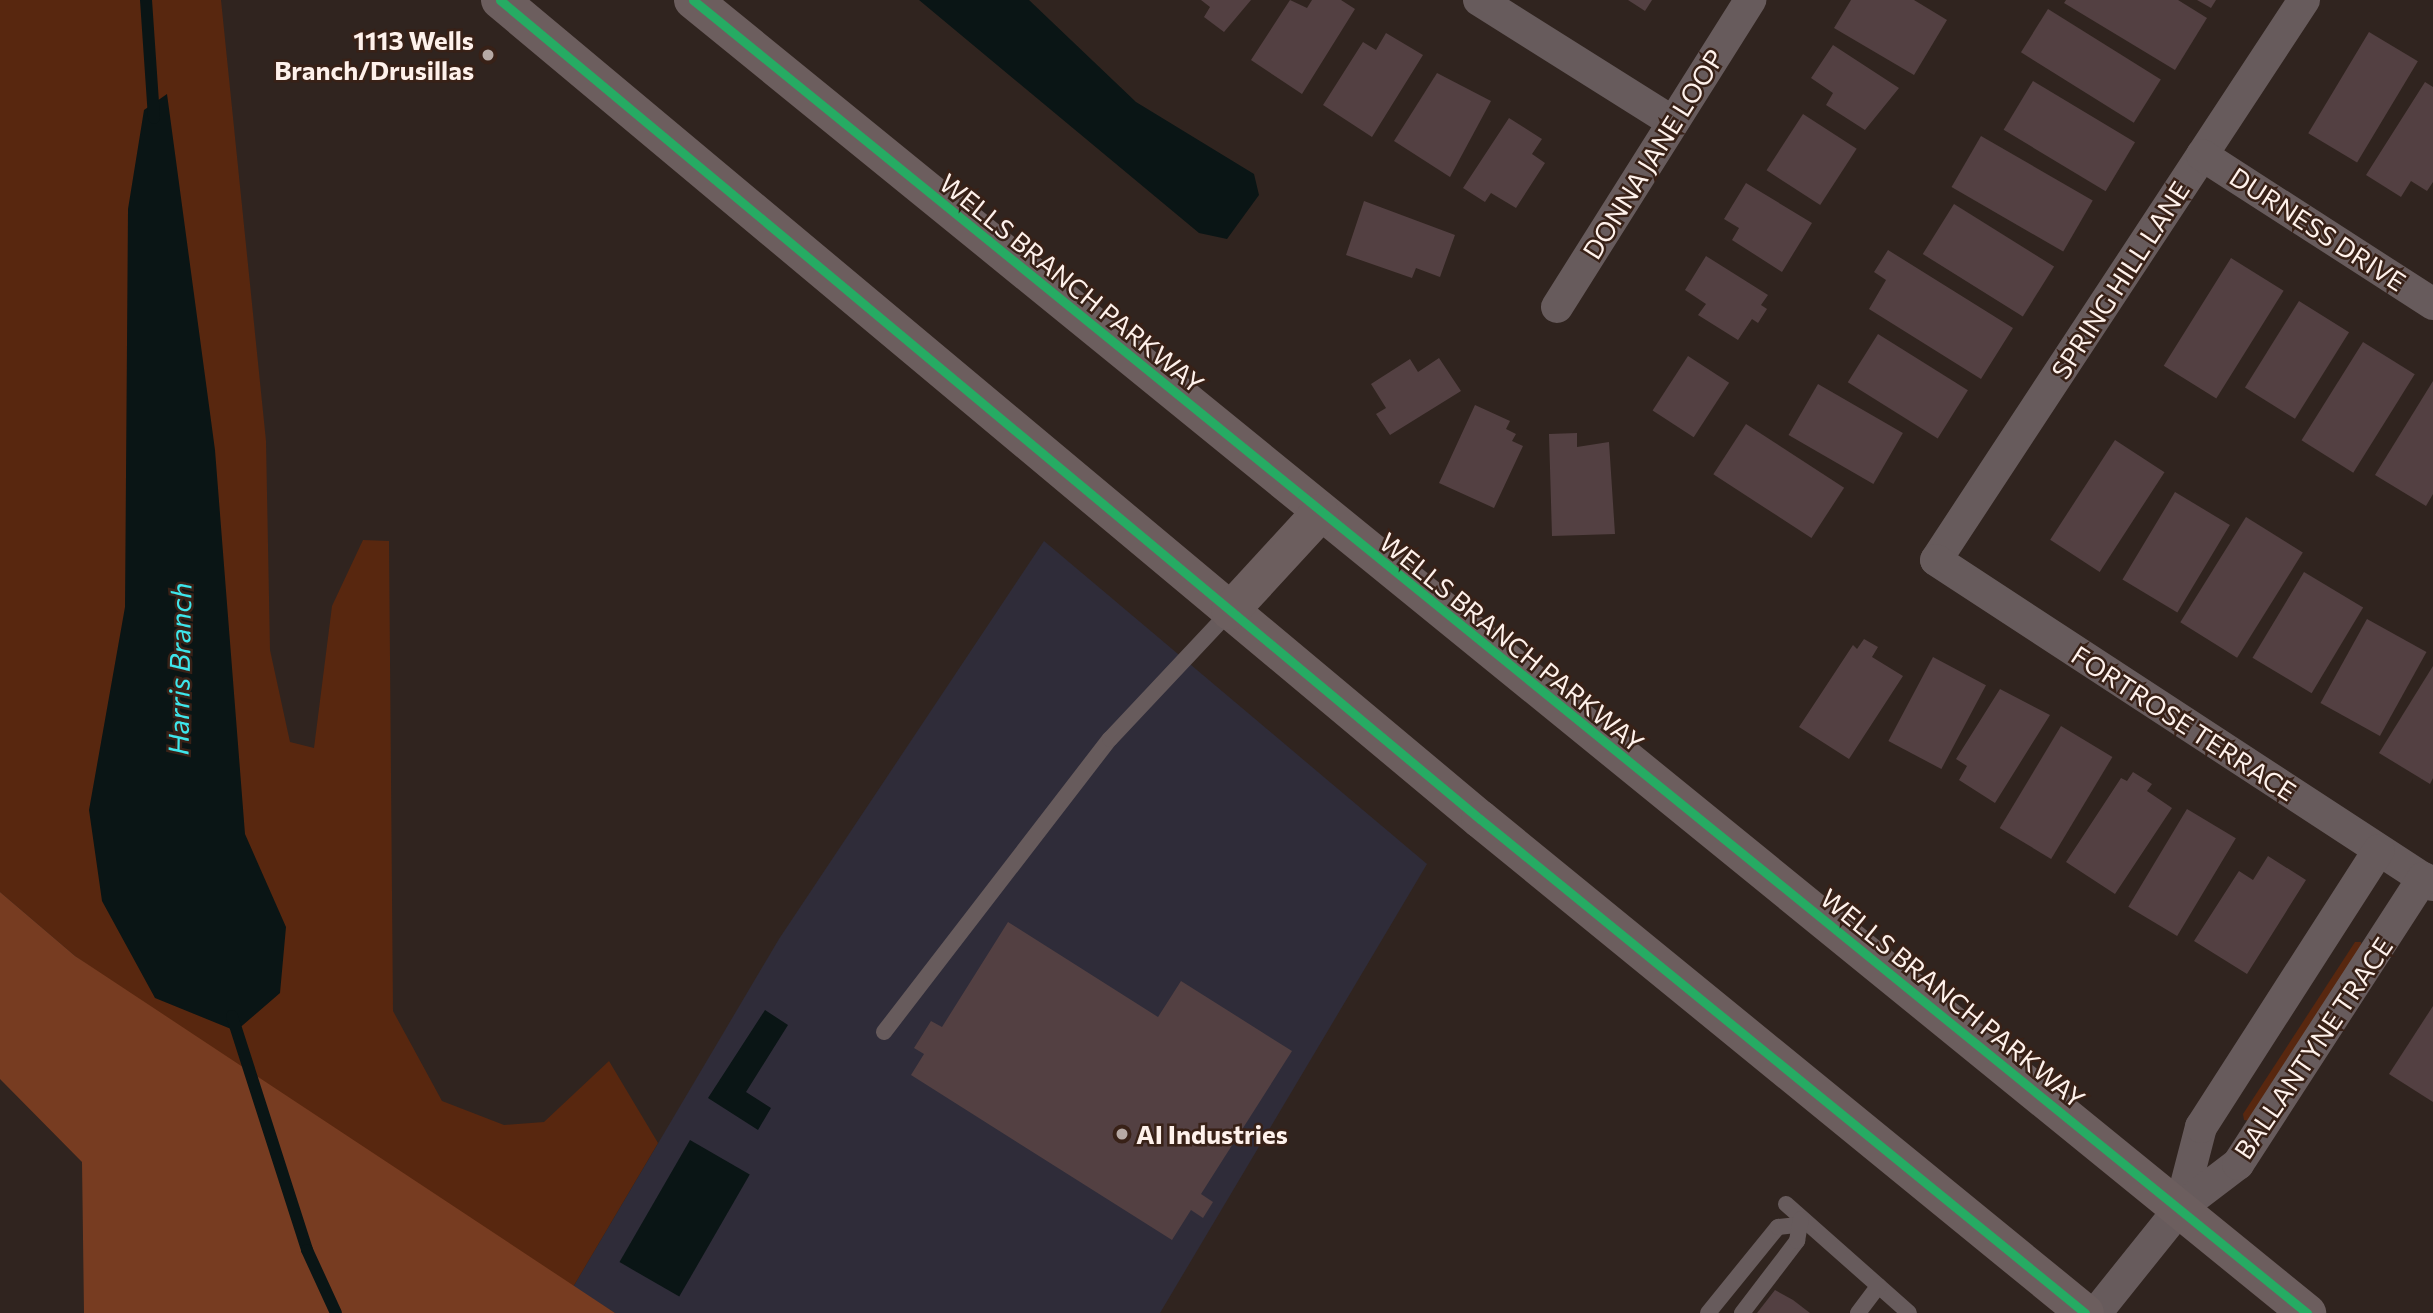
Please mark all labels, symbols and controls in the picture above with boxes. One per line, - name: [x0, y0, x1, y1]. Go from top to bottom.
- place label: 1113 Wells Branch/Drusillas: [274, 24, 474, 86]
- street label: DONNA JANE LOOP: [1576, 43, 1730, 265]
- marker: 1113 Wells Branch/Drusillas: [480, 47, 496, 63]
- street label: DURNESS DRIVE: [2224, 161, 2412, 297]
- street label: WELLS BRANCH PARKWAY: [934, 167, 1210, 399]
- street label: SPRING HILL LANE: [2044, 175, 2196, 385]
- street label: WELLS BRANCH PARKWAY: [1374, 526, 1650, 758]
- water label: Harris Branch: [161, 582, 197, 756]
- street label: FORTROSE TERRACE: [2066, 639, 2302, 807]
- street label: WELLS BRANCH PARKWAY: [1815, 882, 2091, 1114]
- street label: BALLANTYNE TRACE: [2227, 931, 2399, 1165]
- place label: AI Industries: [1136, 1118, 1288, 1150]
- marker: AI Industries: [1114, 1126, 1130, 1142]

